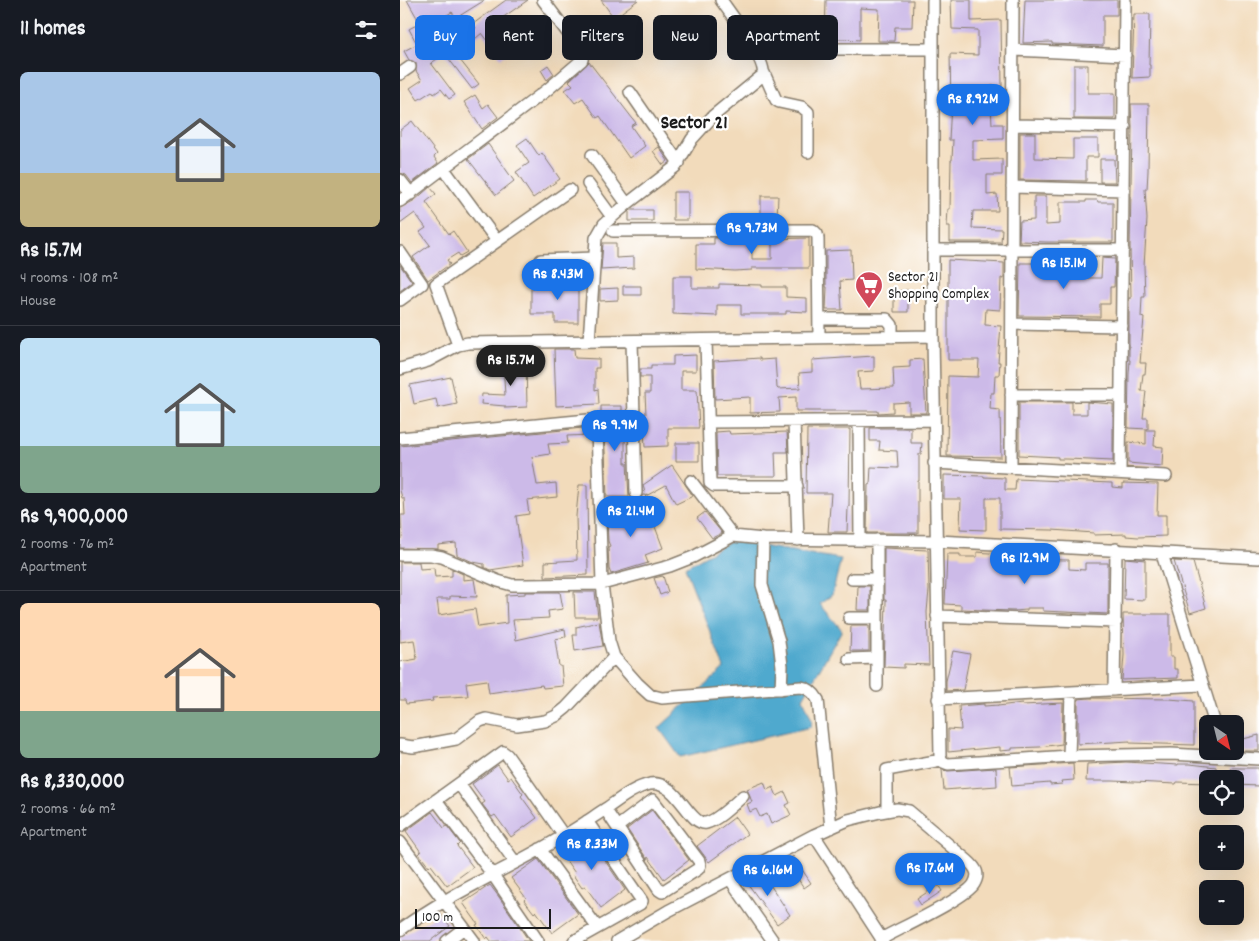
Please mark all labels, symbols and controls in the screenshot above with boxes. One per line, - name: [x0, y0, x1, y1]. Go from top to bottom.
- text: 11 homes: [20, 15, 85, 45]
- chip: Buy: [415, 15, 475, 60]
- chip: Rent: [485, 15, 552, 60]
- chip: Filters: [562, 15, 643, 60]
- chip: New: [653, 15, 717, 60]
- chip: Apartment: [727, 15, 838, 60]
- icon: filters: [352, 16, 380, 44]
- pin: Rs 8.92M: [921, 84, 1025, 126]
- text: Rs 8.92M: [948, 88, 998, 111]
- icon: home: [155, 105, 245, 195]
- district label: Sector 21: [660, 110, 728, 138]
- pin: Rs 9.73M: [700, 212, 804, 255]
- text: Rs 9.73M: [727, 217, 777, 240]
- text: Rs 15.7M: [20, 237, 82, 267]
- pin: Rs 15.1M: [1012, 248, 1116, 290]
- text: Rs 15.1M: [1042, 252, 1086, 275]
- pin: Rs 8.43M: [506, 258, 610, 301]
- text: Rs 8.43M: [533, 263, 583, 286]
- text: 4 rooms · 108 m²: [20, 267, 118, 290]
- place label: Sector 21 Shopping Complex: [888, 267, 989, 306]
- supermarket icon: Sector 21 Shopping Complex: [854, 270, 884, 309]
- text: House: [20, 290, 56, 313]
- pin: Rs 15.7M: [459, 344, 563, 387]
- text: Rs 15.7M: [487, 349, 535, 372]
- icon: home: [155, 370, 245, 460]
- pin: Rs 9.9M: [569, 410, 661, 452]
- text: Rs 9.9M: [593, 414, 637, 437]
- pin: Rs 21.4M: [579, 496, 683, 538]
- text: Rs 21.4M: [607, 500, 655, 523]
- text: Rs 9,900,000: [20, 503, 128, 533]
- text: 2 rooms · 76 m²: [20, 533, 114, 556]
- pin: Rs 12.9M: [973, 542, 1077, 585]
- text: Rs 12.9M: [1001, 547, 1049, 570]
- text: Apartment: [20, 556, 87, 579]
- icon: home: [155, 635, 245, 725]
- north arrow: [1199, 715, 1244, 760]
- map controls: [1199, 715, 1244, 925]
- text: Rs 8,330,000: [20, 768, 125, 798]
- button: locate: [1199, 770, 1244, 815]
- text: 2 rooms · 66 m²: [20, 798, 116, 821]
- text: Apartment: [20, 821, 87, 844]
- button: +: [1199, 825, 1244, 870]
- pin: Rs 8.33M: [540, 828, 644, 871]
- text: Rs 8.33M: [567, 833, 617, 856]
- pin: Rs 17.6M: [878, 852, 982, 895]
- pin: Rs 6.16M: [716, 854, 820, 897]
- text: Rs 17.6M: [906, 857, 954, 880]
- text: Rs 6.16M: [743, 859, 793, 882]
- button: −: [1199, 880, 1244, 925]
- scale bar: [415, 906, 551, 929]
- text: 100 m: [422, 908, 453, 928]

